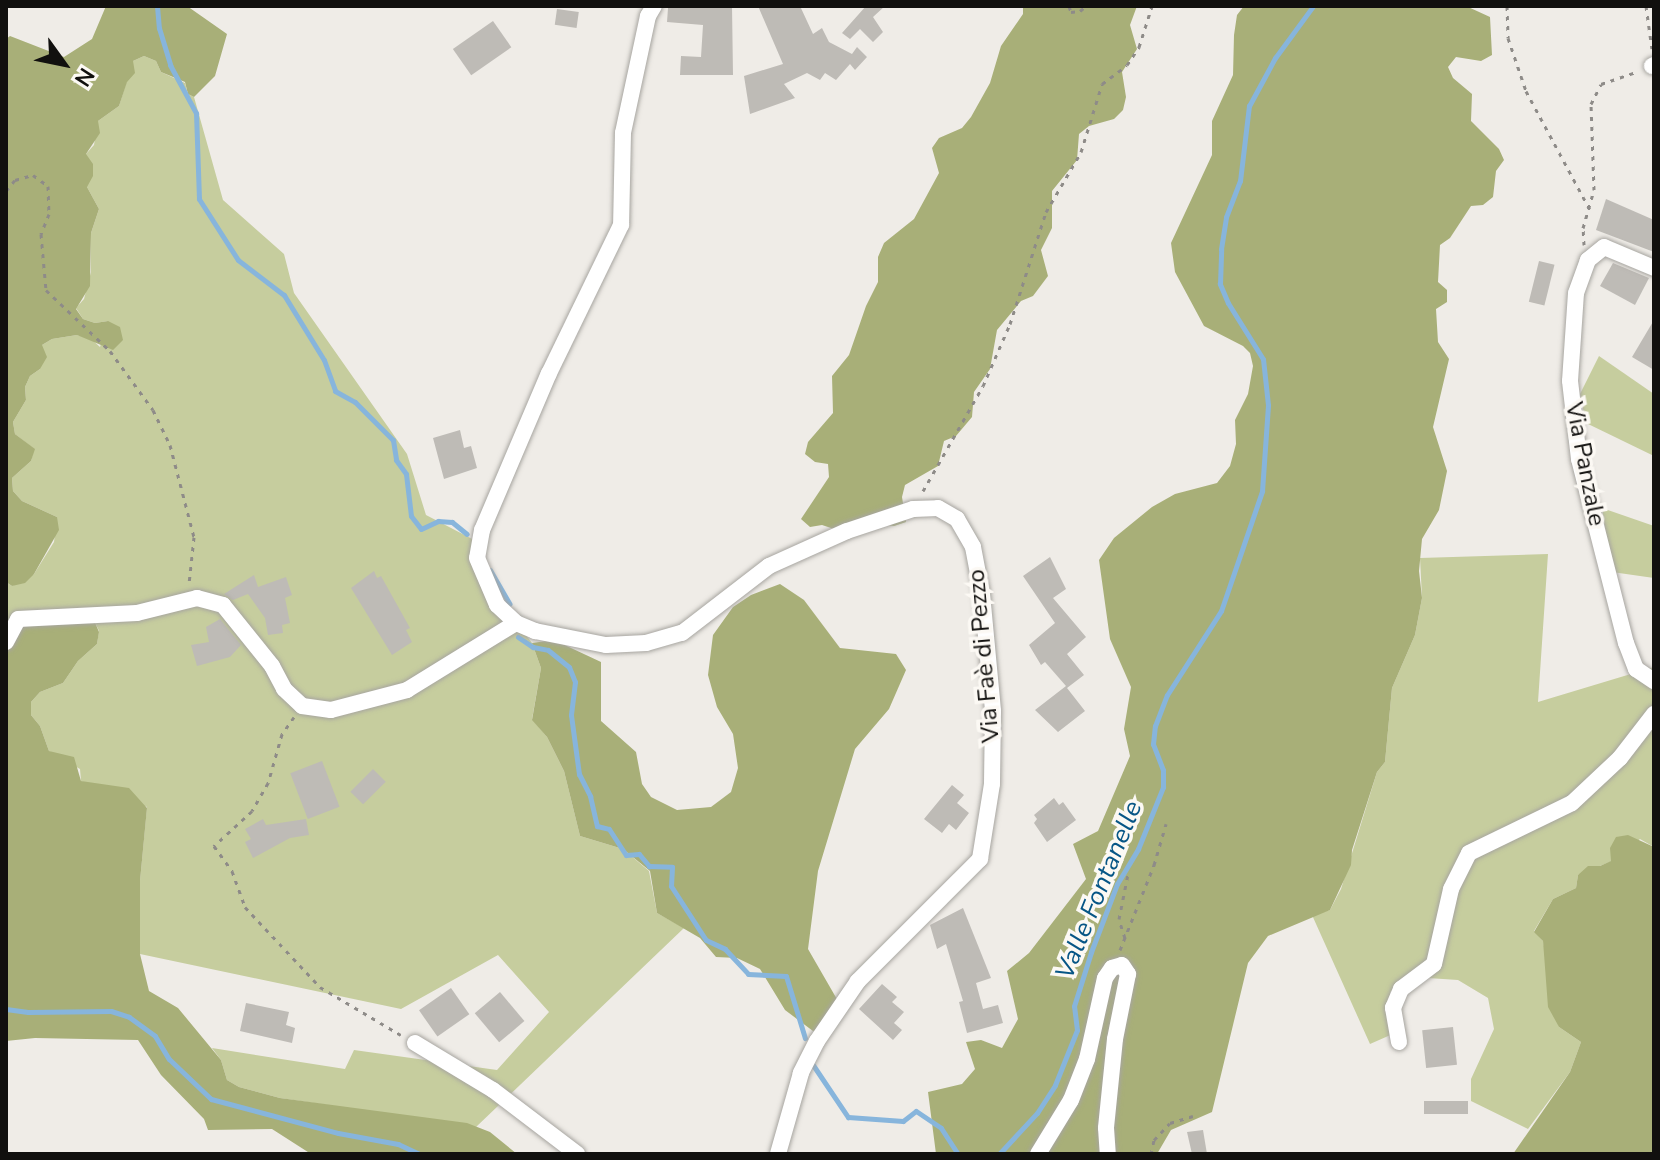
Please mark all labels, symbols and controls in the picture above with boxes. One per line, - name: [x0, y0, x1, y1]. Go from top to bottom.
- north arrow: [24, 24, 104, 104]
- text: N: [67, 62, 101, 92]
- street label: Via Panzale: [1559, 400, 1611, 528]
- street label: Via Faè di Pezzo: [962, 568, 1006, 744]
- water label: Valle Fontanelle: [1049, 796, 1149, 984]

